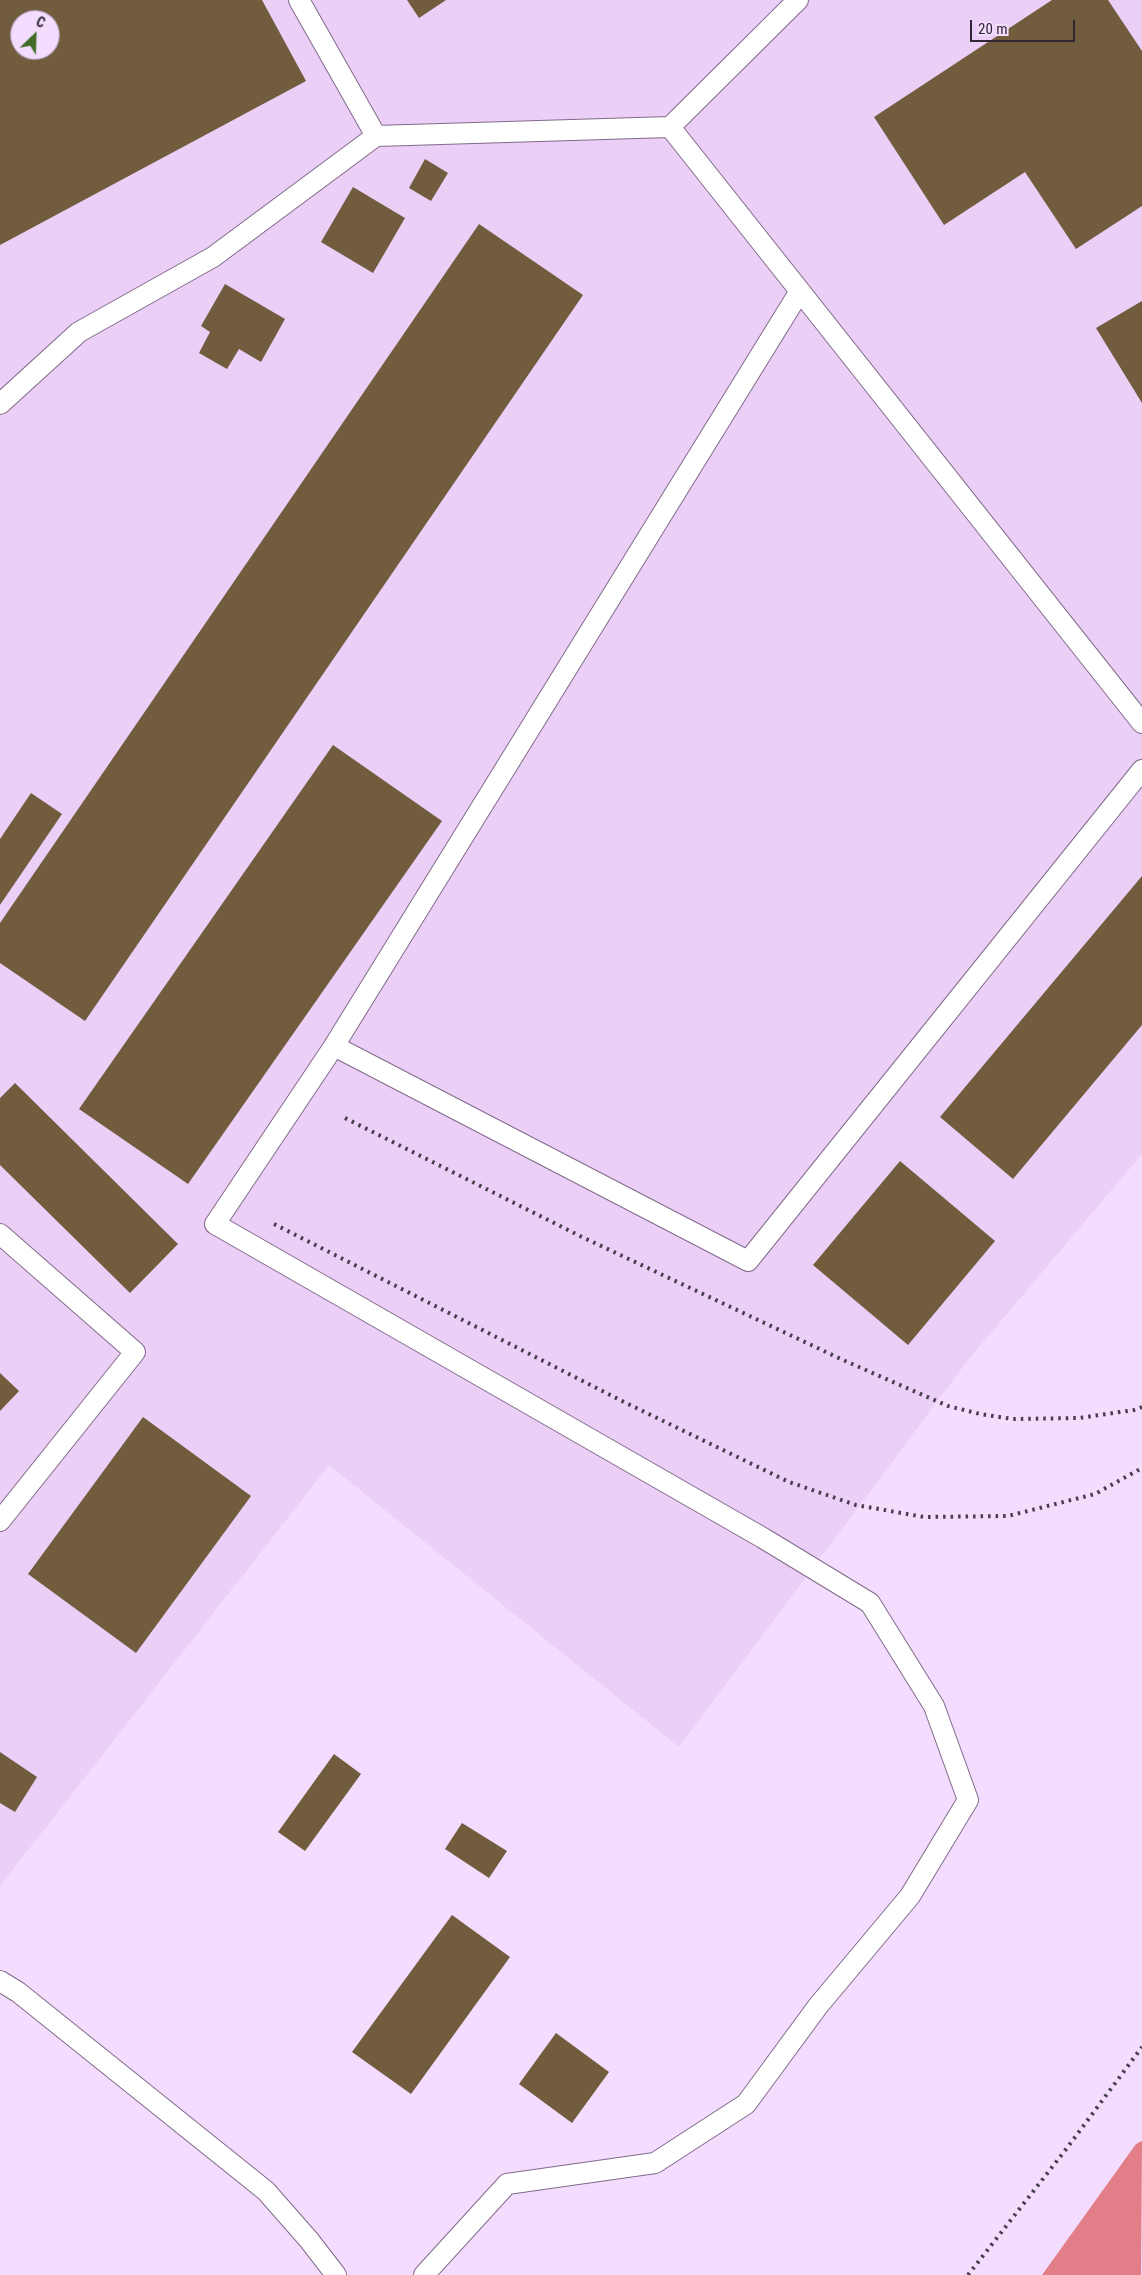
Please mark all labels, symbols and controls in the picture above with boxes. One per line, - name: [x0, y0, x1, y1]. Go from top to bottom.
- north arrow: [10, 10, 60, 60]
- scale bar: [972, 10, 1077, 42]
- text: С: [34, 13, 48, 31]
- text: 20 m: [978, 20, 1008, 38]

